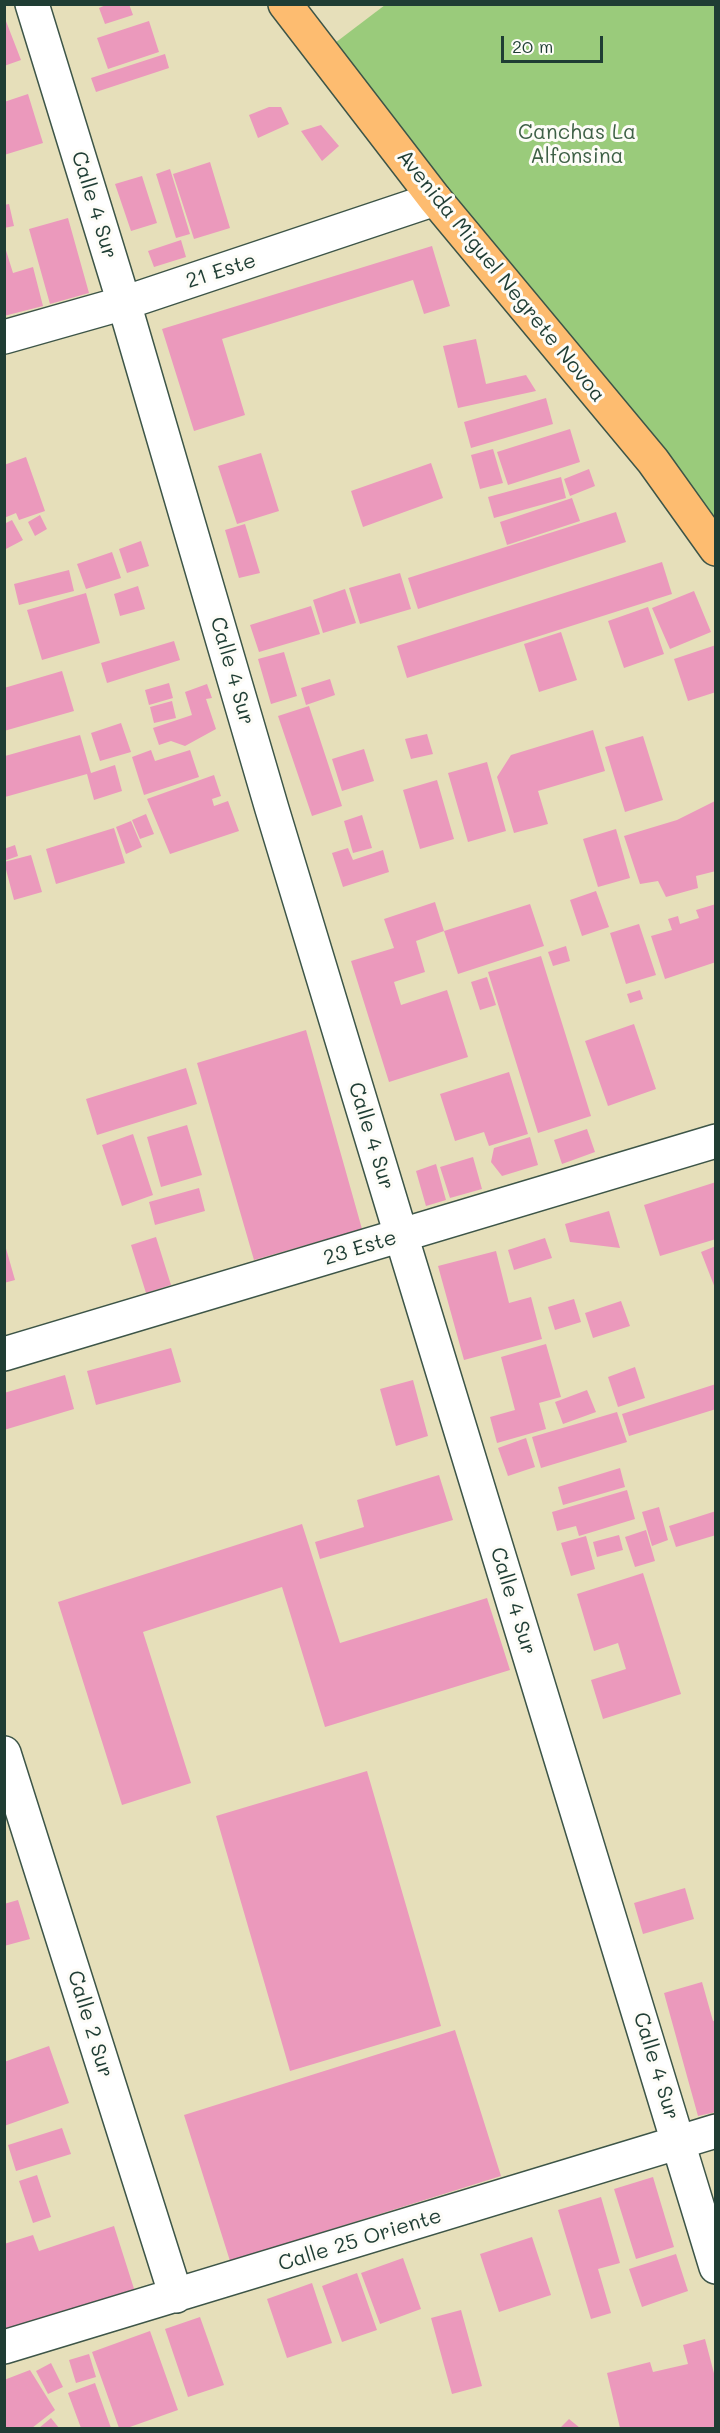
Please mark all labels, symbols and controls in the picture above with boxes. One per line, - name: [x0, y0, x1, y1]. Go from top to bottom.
- scale bar: [504, 24, 606, 62]
- text: 20 m: [512, 34, 553, 58]
- park label: Canchas La Alfonsina: [518, 120, 636, 170]
- street label: Avenida Miguel Negrete Novoa: [391, 145, 611, 407]
- street label: Calle 4 Sur: [66, 148, 122, 262]
- street label: 21 Este: [183, 248, 259, 294]
- street label: Calle 4 Sur: [205, 614, 259, 728]
- street label: Calle 4 Sur: [343, 1079, 399, 1193]
- street label: 23 Este: [320, 1225, 400, 1271]
- street label: Calle 4 Sur: [485, 1544, 541, 1658]
- street label: Calle 2 Sur: [62, 1967, 118, 2081]
- street label: Calle 4 Sur: [628, 2009, 684, 2123]
- street label: Calle 25 Oriente: [275, 2203, 445, 2277]

